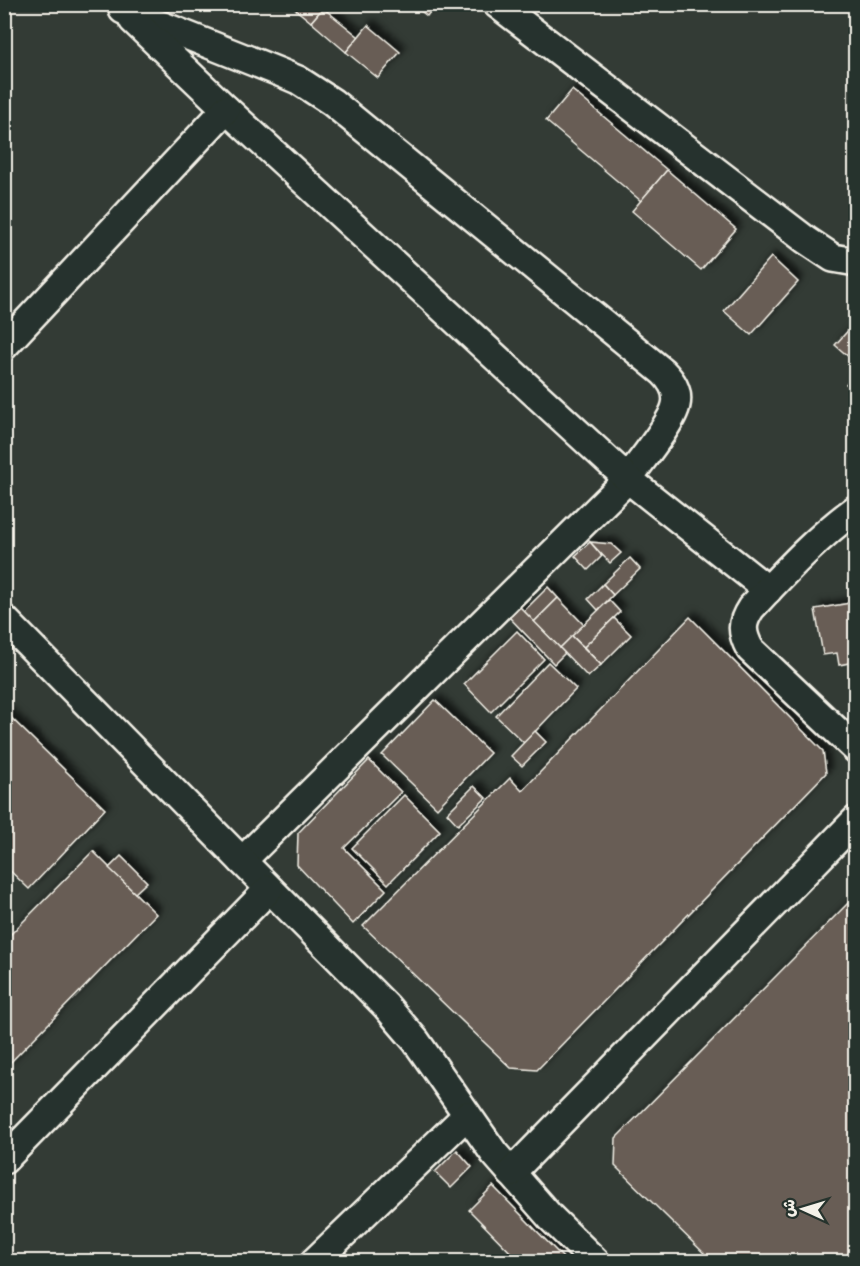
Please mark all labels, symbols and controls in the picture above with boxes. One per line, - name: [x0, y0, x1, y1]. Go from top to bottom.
- north arrow: [773, 1179, 833, 1239]
- text: ش: [778, 1199, 799, 1217]

